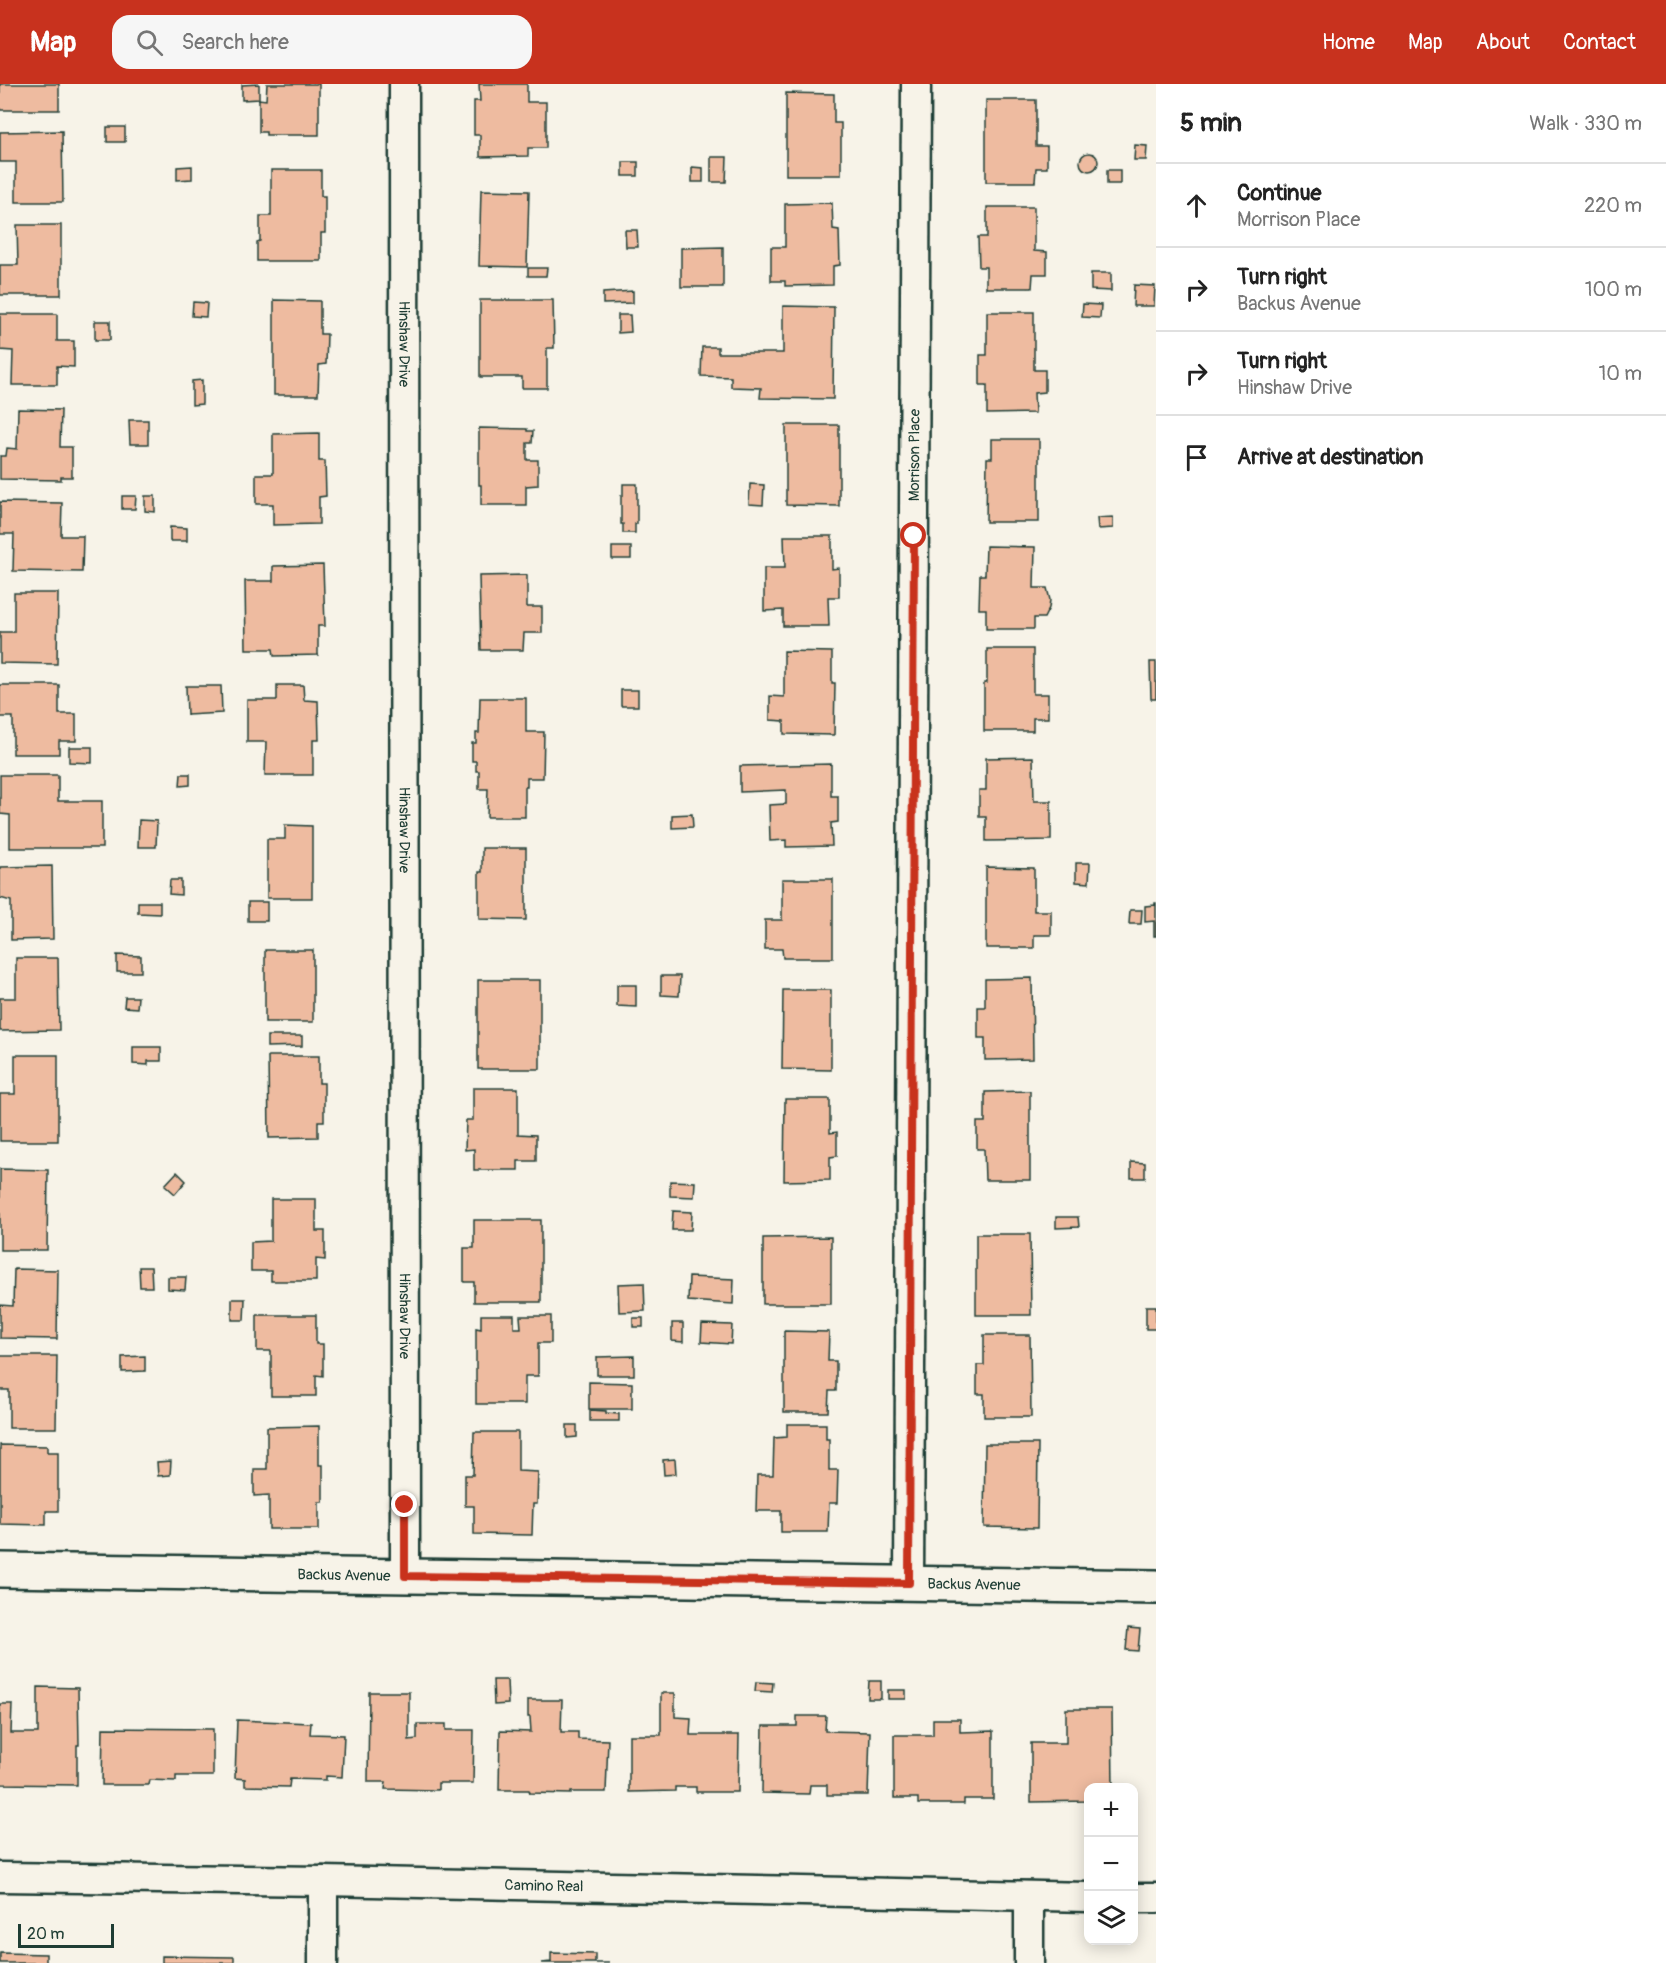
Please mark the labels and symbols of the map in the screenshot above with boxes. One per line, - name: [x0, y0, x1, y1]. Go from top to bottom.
- street label: Hinshaw Drive: [394, 301, 413, 388]
- street label: Morrison Place: [905, 408, 924, 501]
- route start: [900, 522, 926, 548]
- street label: Hinshaw Drive: [394, 787, 414, 874]
- street label: Hinshaw Drive: [395, 1273, 414, 1360]
- route end: [391, 1491, 417, 1517]
- street label: Backus Avenue: [297, 1565, 391, 1586]
- street label: Backus Avenue: [927, 1575, 1021, 1595]
- street label: Camino Real: [504, 1876, 584, 1896]
- scale bar: [18, 1921, 114, 1948]

